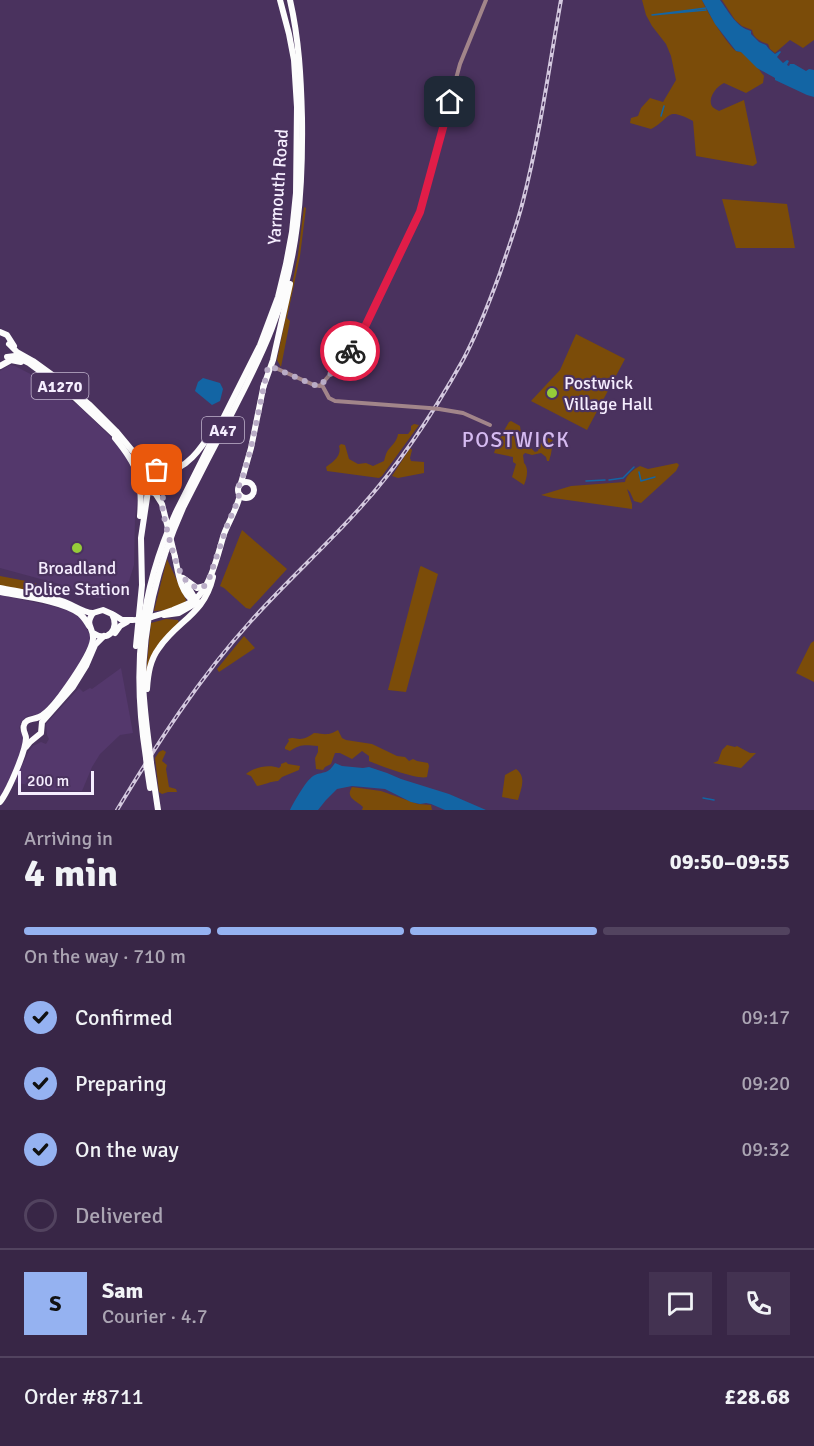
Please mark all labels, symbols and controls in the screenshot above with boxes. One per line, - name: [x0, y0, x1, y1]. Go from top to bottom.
- pin: [424, 76, 475, 127]
- icon: home: [433, 85, 466, 118]
- street label: Yarmouth Road: [263, 128, 293, 246]
- courier: [320, 321, 380, 381]
- icon: bike: [334, 335, 367, 368]
- place label: Postwick Village Hall: [564, 372, 653, 415]
- road number: A1270: [32, 373, 88, 399]
- marker: Postwick Village Hall: [545, 386, 559, 400]
- road number: A47: [202, 417, 244, 443]
- district label: POSTWICK: [462, 427, 570, 453]
- pin: [131, 444, 182, 495]
- icon: bag: [140, 453, 173, 486]
- marker: Broadland Police Station: [70, 541, 84, 555]
- place label: Broadland Police Station: [24, 557, 130, 600]
- scale bar: [18, 768, 94, 796]
- text: 200 m: [27, 771, 69, 791]
- text: Arriving in: [24, 826, 113, 851]
- text: 09:50–09:55: [670, 848, 790, 875]
- text: 4 min: [24, 849, 118, 897]
- text: On the way · 710 m: [24, 944, 186, 969]
- icon: check: [24, 1001, 57, 1034]
- text: Confirmed: [75, 1004, 173, 1031]
- text: 09:17: [741, 1005, 790, 1030]
- icon: check: [24, 1067, 57, 1100]
- text: Preparing: [75, 1070, 167, 1097]
- text: 09:20: [741, 1071, 790, 1096]
- icon: check: [24, 1133, 57, 1166]
- text: On the way: [75, 1136, 179, 1163]
- text: 09:32: [741, 1137, 790, 1162]
- text: Delivered: [75, 1202, 163, 1229]
- button: chat: [649, 1272, 712, 1335]
- button: phone: [727, 1272, 790, 1335]
- text: Sam: [102, 1277, 143, 1304]
- text: S: [49, 1290, 62, 1317]
- text: Courier · 4.7: [102, 1304, 208, 1329]
- text: Order #8711: [24, 1383, 144, 1410]
- text: £28.68: [724, 1383, 790, 1410]

